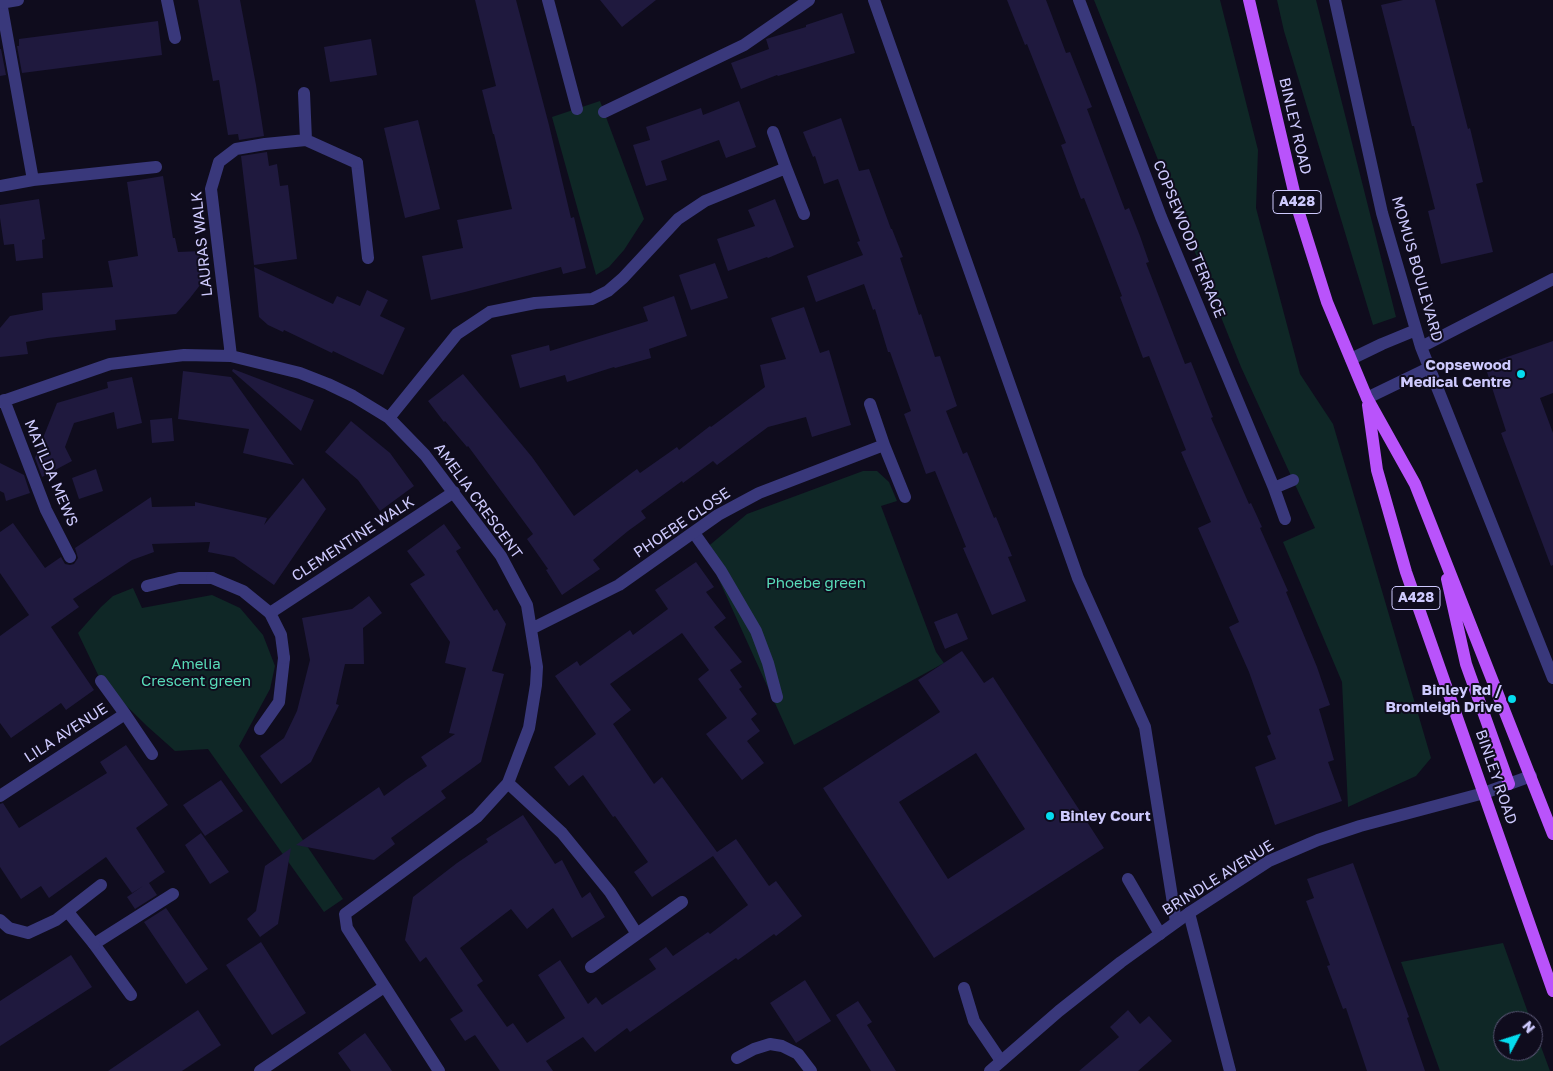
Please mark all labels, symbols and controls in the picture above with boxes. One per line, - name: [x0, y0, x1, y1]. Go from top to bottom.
- street label: BINLEY ROAD: [1275, 76, 1315, 176]
- street label: COPSEWOOD TERRACE: [1149, 158, 1229, 320]
- road number: A428: [1273, 190, 1321, 213]
- street label: LAURAS WALK: [188, 191, 216, 297]
- street label: MOMUS BOULEVARD: [1388, 194, 1446, 344]
- place label: Copsewood Medical Centre: [1400, 356, 1511, 391]
- marker: Copsewood Medical Centre: [1515, 368, 1527, 380]
- street label: MATILDA MEWS: [20, 417, 82, 529]
- street label: AMELIA CRESCENT: [430, 440, 526, 562]
- street label: PHOEBE CLOSE: [630, 484, 734, 562]
- street label: CLEMENTINE WALK: [289, 493, 417, 585]
- park label: Phoebe green: [766, 574, 866, 592]
- road number: A428: [1392, 586, 1440, 610]
- park label: Amelia Crescent green: [141, 655, 251, 690]
- place label: Binley Rd / Bromleigh Drive: [1385, 681, 1502, 716]
- marker: Binley Rd / Bromleigh Drive: [1506, 693, 1518, 705]
- street label: LILA AVENUE: [21, 699, 111, 767]
- street label: BINLEY ROAD: [1471, 727, 1521, 827]
- place label: Binley Court: [1060, 807, 1151, 825]
- marker: Binley Court: [1044, 810, 1056, 822]
- street label: BRINDLE AVENUE: [1159, 837, 1277, 919]
- north arrow: [1493, 1011, 1543, 1061]
- text: N: [1519, 1017, 1539, 1036]

